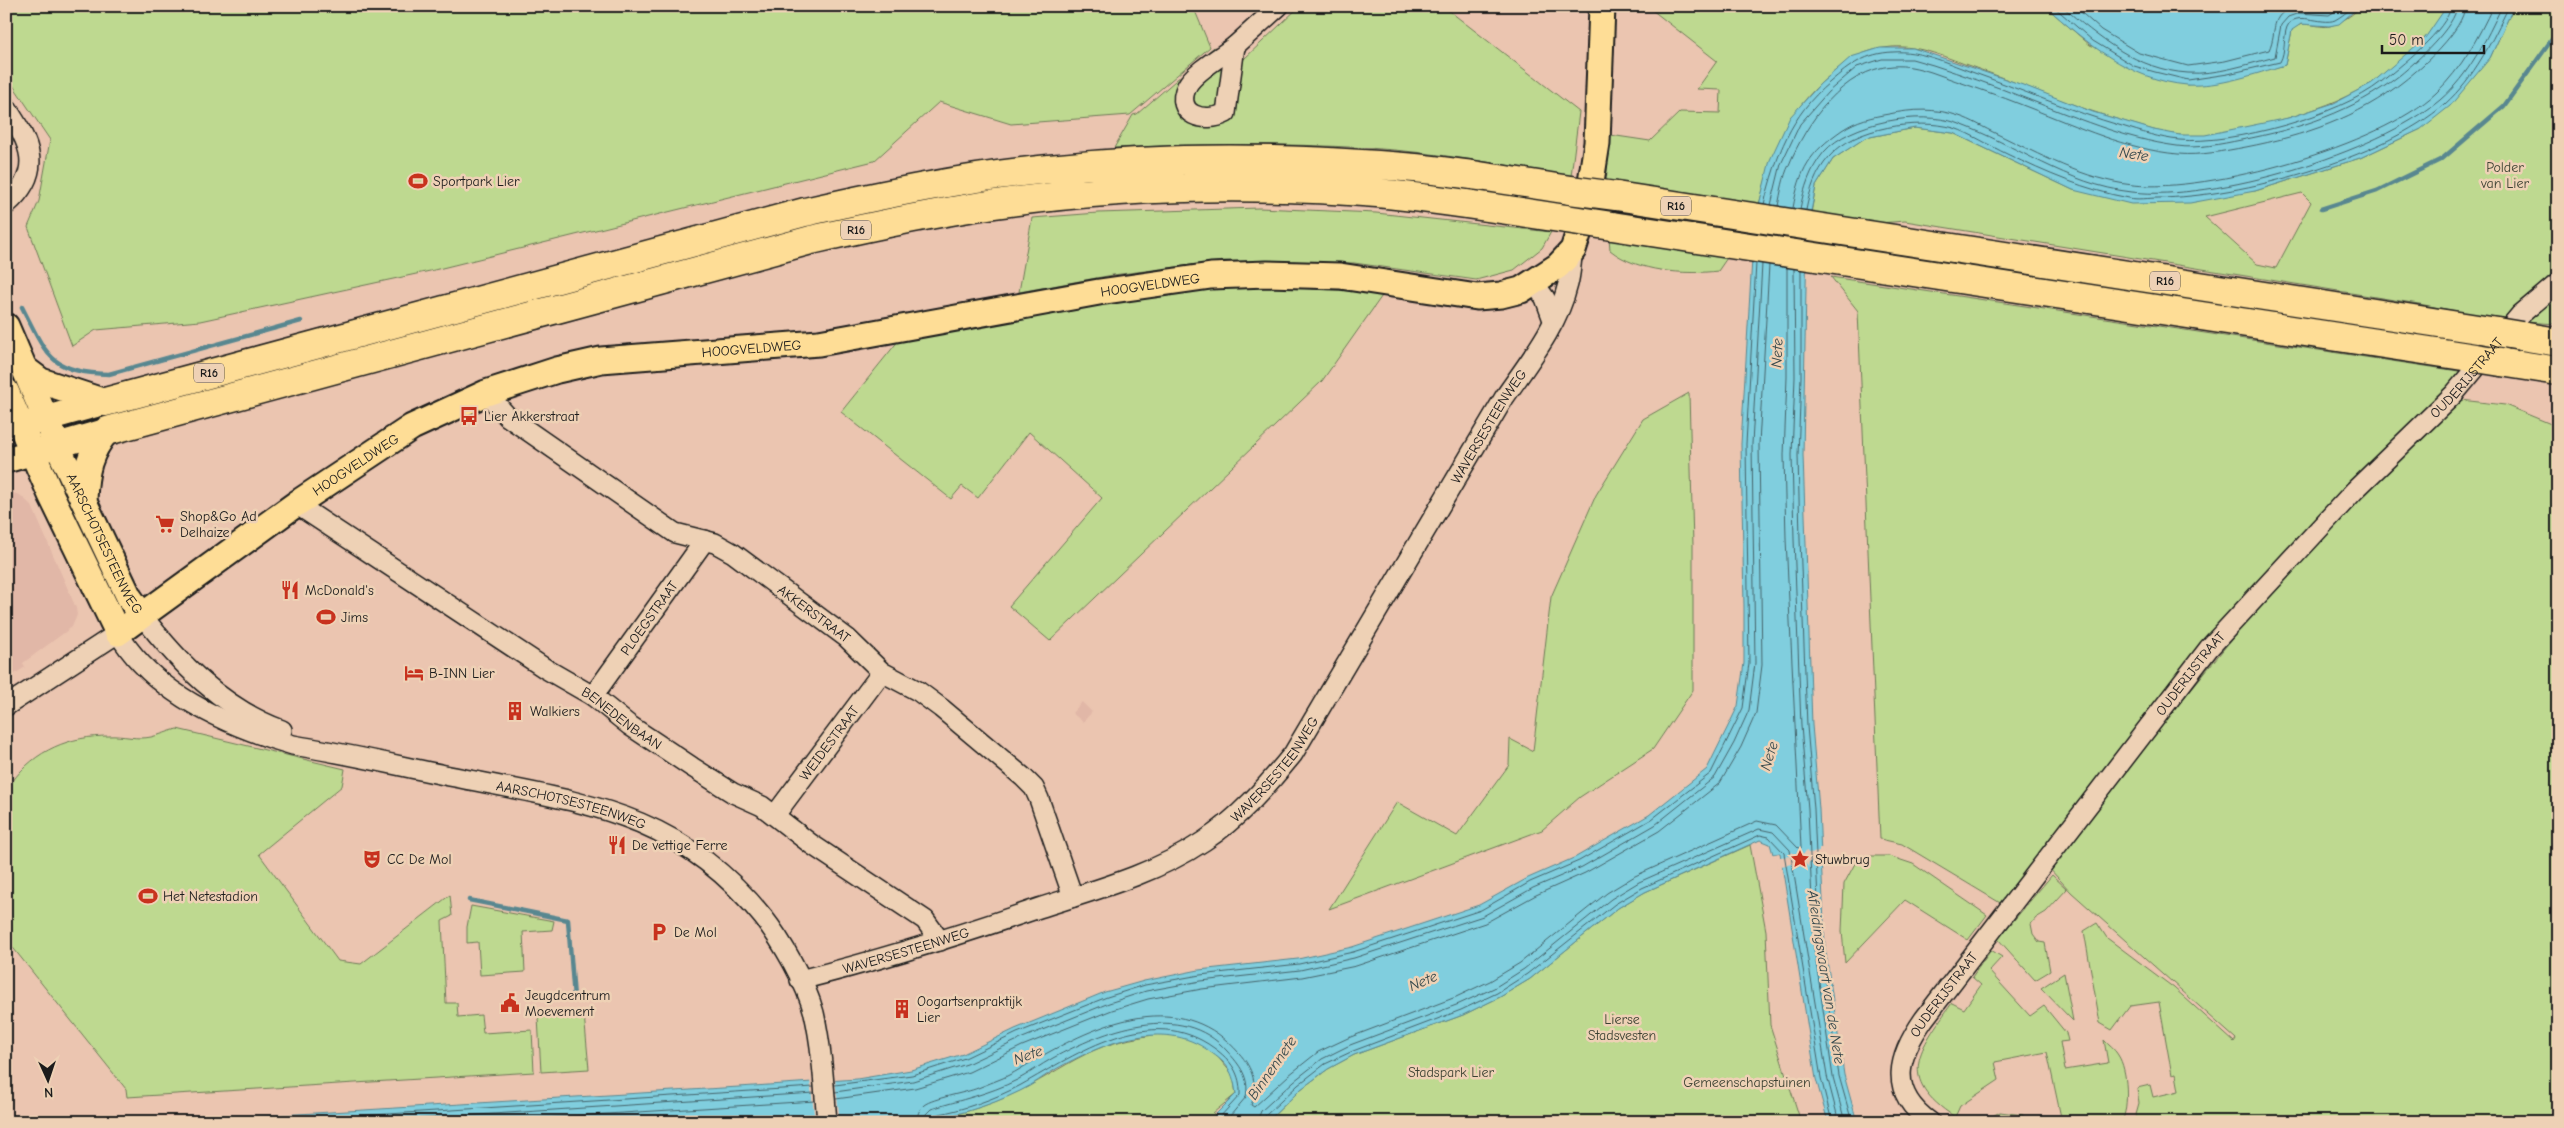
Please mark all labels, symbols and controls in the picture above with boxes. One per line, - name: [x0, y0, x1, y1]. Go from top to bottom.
- scale bar: [2382, 22, 2484, 54]
- text: 50 m: [2389, 31, 2424, 49]
- water label: Nete: [2118, 143, 2150, 165]
- park label: Polder van Lier: [2480, 159, 2529, 192]
- sports icon: Sportpark Lier: [407, 170, 429, 192]
- place label: Sportpark Lier: [433, 173, 520, 190]
- road number: R16: [1661, 197, 1691, 216]
- road number: R16: [841, 220, 871, 240]
- street label: HOOGVELDWEG: [1100, 270, 1201, 301]
- road number: R16: [2150, 272, 2180, 290]
- street label: OUDERIJSTRAAT: [2426, 334, 2507, 422]
- street label: HOOGVELDWEG: [701, 336, 802, 361]
- water label: Nete: [1767, 337, 1787, 368]
- road number: R16: [194, 363, 224, 382]
- street label: WAVERSESTEENWEG: [1447, 366, 1531, 487]
- bus stop icon: Lier Akkerstraat: [458, 405, 480, 427]
- place label: Lier Akkerstraat: [484, 408, 580, 425]
- street label: HOOGVELDWEG: [309, 430, 402, 500]
- street label: AARSCHOTSESTEENWEG: [63, 471, 146, 617]
- place label: Shop&Go Ad Delhaize: [180, 508, 257, 541]
- supermarket icon: Shop&Go Ad Delhaize: [154, 513, 176, 535]
- street label: PLOEGSTRAAT: [617, 577, 682, 659]
- restaurant icon: McDonald's: [279, 579, 301, 601]
- street label: AKKERSTRAAT: [774, 581, 854, 647]
- place label: McDonald's: [305, 582, 374, 599]
- sports icon: Jims: [315, 606, 337, 628]
- place label: Jims: [341, 609, 368, 626]
- street label: OUDERIJSTRAAT: [2152, 628, 2229, 719]
- hotel icon: B-INN Lier: [403, 662, 425, 684]
- place label: B-INN Lier: [429, 665, 495, 682]
- street label: BENEDENBAAN: [579, 683, 665, 753]
- building icon: Walkiers: [504, 700, 526, 722]
- street label: WEIDESTRAAT: [796, 702, 863, 784]
- place label: Walkiers: [530, 703, 580, 720]
- street label: WAVERSESTEENWEG: [1227, 714, 1322, 826]
- water label: Nete: [1756, 739, 1782, 773]
- street label: AARSCHOTSESTEENWEG: [495, 777, 648, 833]
- restaurant icon: De vettige Ferre: [606, 834, 628, 856]
- place label: De vettige Ferre: [632, 837, 728, 854]
- theatre icon: CC De Mol: [361, 848, 383, 870]
- place icon: Stuwbrug: [1789, 848, 1811, 870]
- place label: CC De Mol: [387, 851, 452, 868]
- place label: Stuwbrug: [1815, 851, 1870, 868]
- sports icon: Het Netestadion: [137, 885, 159, 907]
- place label: Het Netestadion: [163, 888, 258, 905]
- water label: Afleidingsvaart van de Nete: [1803, 888, 1849, 1066]
- parking icon: De Mol: [648, 921, 670, 943]
- place label: De Mol: [674, 924, 717, 941]
- street label: WAVERSESTEENWEG: [841, 924, 971, 978]
- street label: OUDERIJSTRAAT: [1906, 948, 1982, 1040]
- water label: Nete: [1406, 967, 1440, 995]
- place label: Jeugdcentrum Moevement: [525, 987, 610, 1020]
- public building icon: Jeugdcentrum Moevement: [499, 992, 521, 1014]
- place label: Oogartsenpraktijk Lier: [917, 993, 1022, 1026]
- building icon: Oogartsenpraktijk Lier: [891, 998, 913, 1020]
- park label: Lierse Stadsvesten: [1588, 1011, 1656, 1044]
- water label: Binnennete: [1244, 1033, 1301, 1103]
- water label: Nete: [1011, 1041, 1045, 1068]
- north arrow: [22, 1056, 72, 1106]
- park label: Stadspark Lier: [1408, 1064, 1495, 1081]
- park label: Gemeenschapstuinen: [1683, 1074, 1811, 1091]
- text: N: [44, 1084, 54, 1101]

